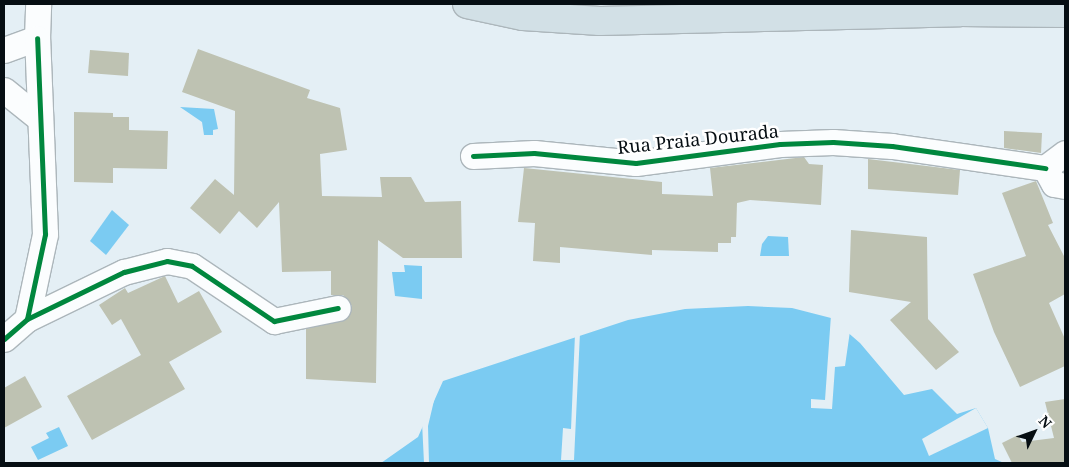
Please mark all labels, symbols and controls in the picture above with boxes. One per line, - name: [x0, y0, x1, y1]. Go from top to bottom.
- street label: Rua Praia Dourada: [616, 120, 780, 158]
- north arrow: [1009, 407, 1059, 457]
- text: N: [1035, 411, 1056, 432]

